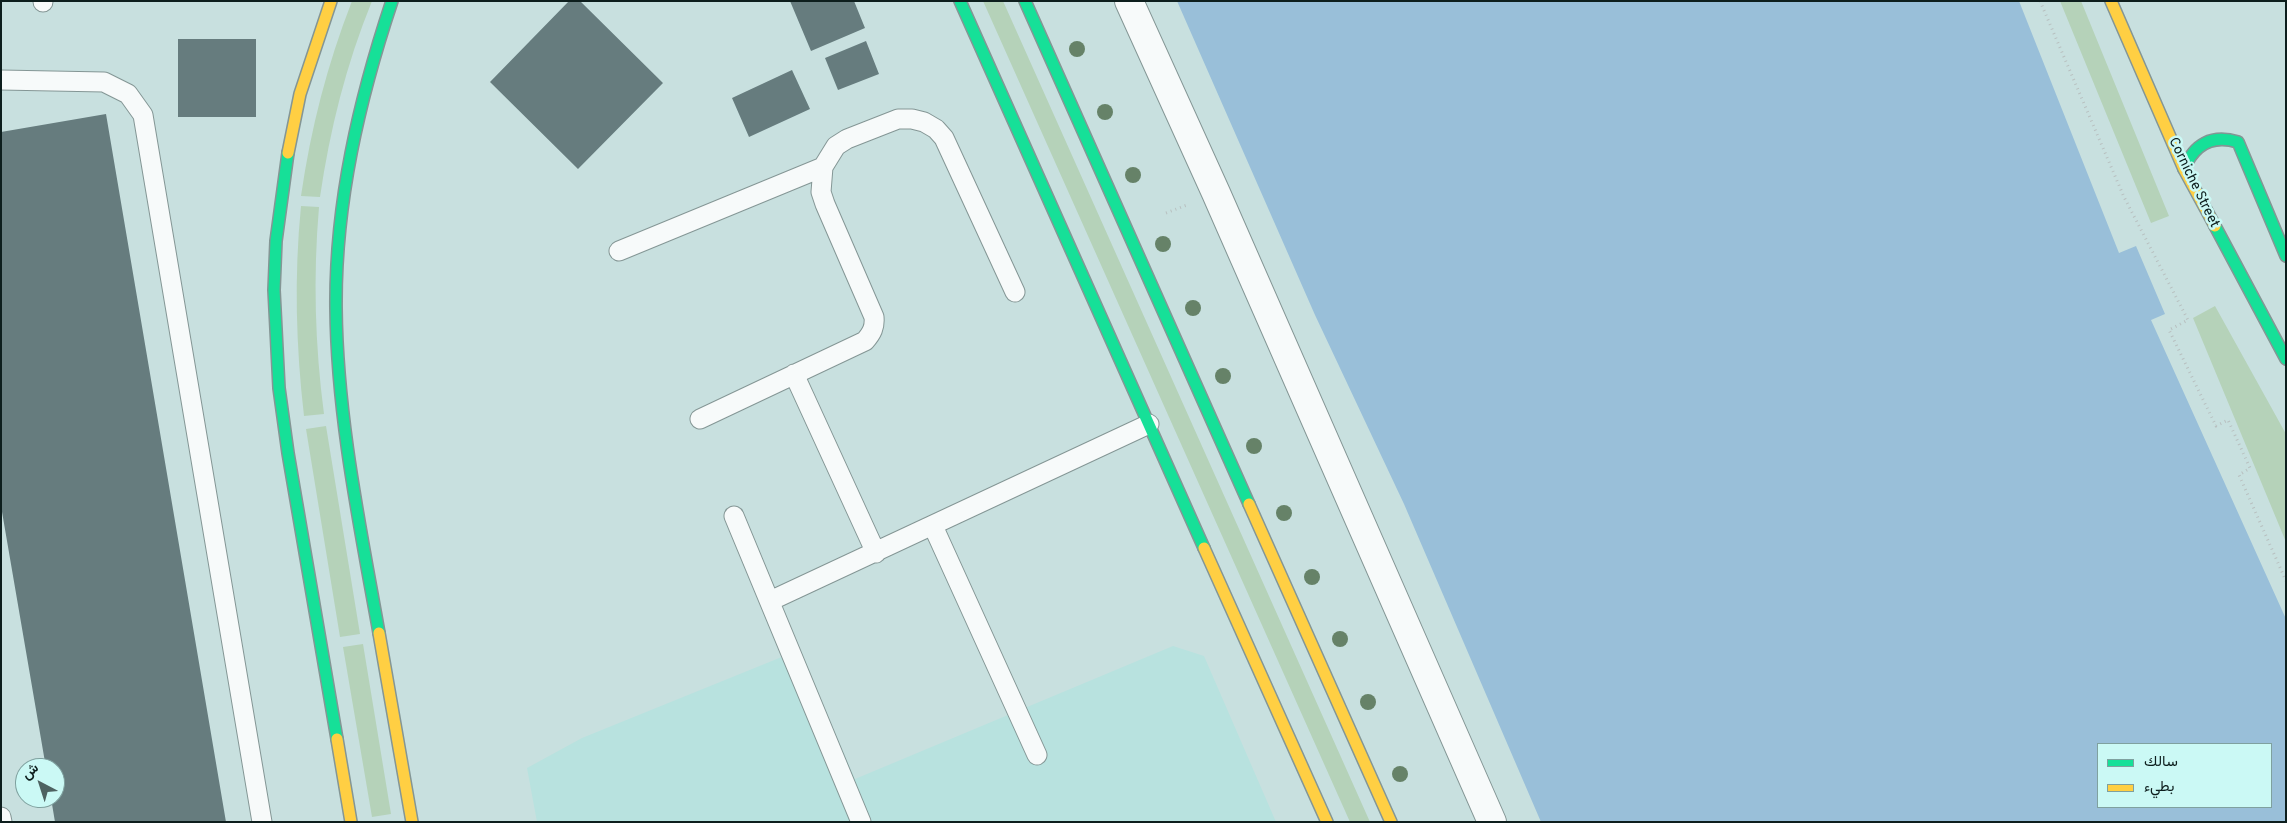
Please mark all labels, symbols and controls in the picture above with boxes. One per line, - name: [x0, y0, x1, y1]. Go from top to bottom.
- street label: Corniche Street: [2164, 135, 2222, 231]
- legend: [2097, 743, 2272, 808]
- text: سالك: [2144, 753, 2178, 772]
- north arrow: [15, 758, 65, 808]
- text: ش: [19, 760, 43, 784]
- text: بطيء: [2144, 778, 2174, 797]

